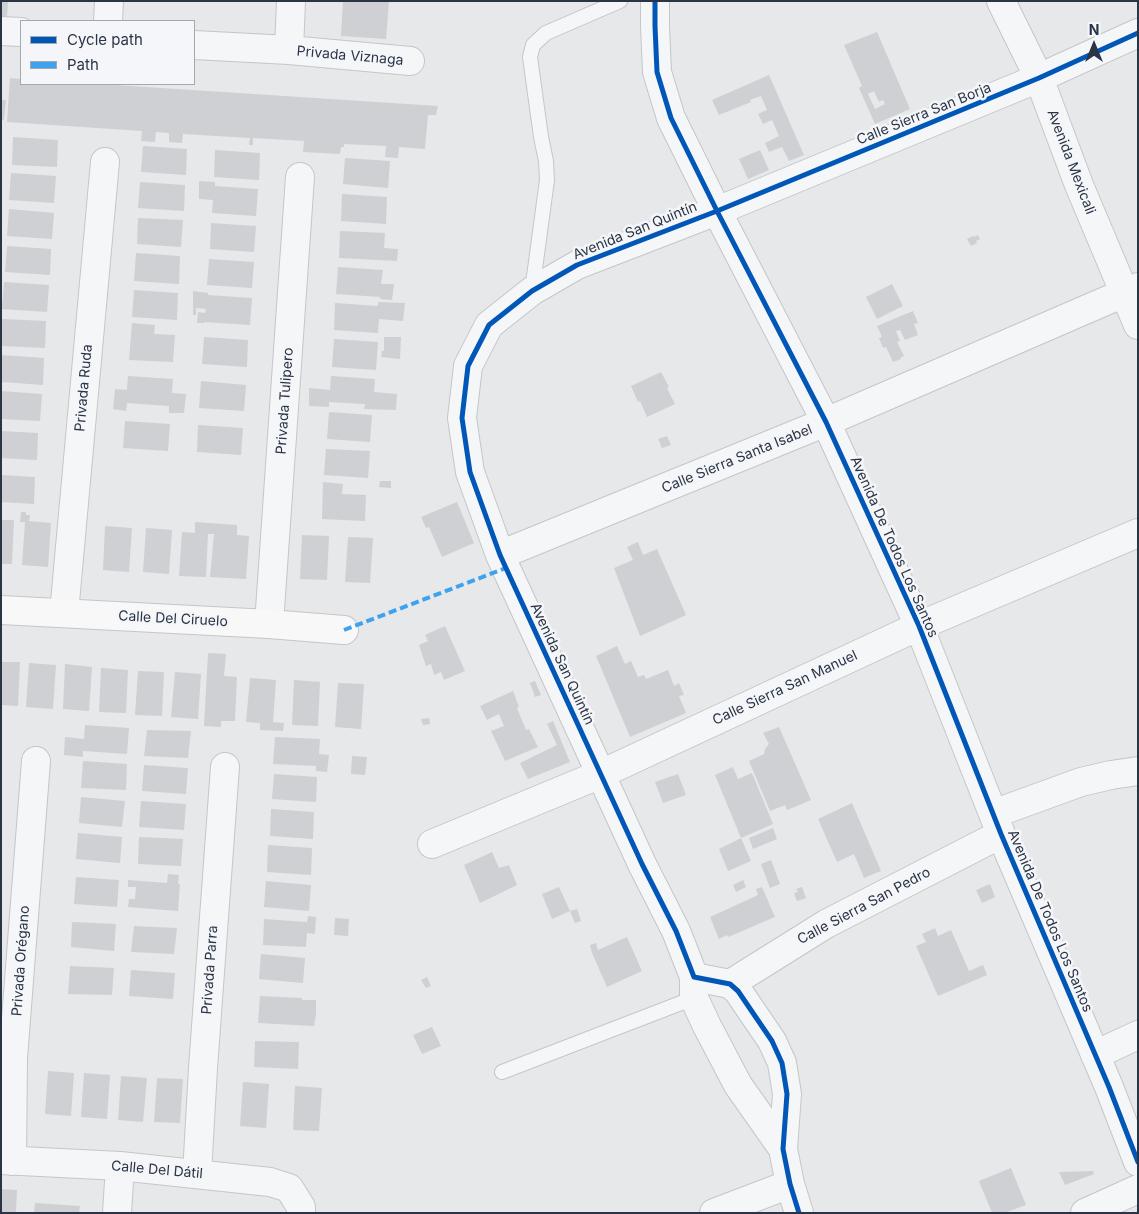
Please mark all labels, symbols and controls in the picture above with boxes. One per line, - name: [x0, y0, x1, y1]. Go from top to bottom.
- legend: [20, 20, 195, 85]
- north arrow: [1069, 20, 1119, 70]
- text: N: [1089, 21, 1099, 38]
- text: Cycle path: [67, 30, 143, 49]
- street label: Privada Viznaga: [296, 43, 404, 69]
- text: Path: [67, 55, 99, 74]
- street label: Calle Sierra San Borja: [854, 79, 994, 149]
- street label: Avenida Mexicali: [1043, 107, 1099, 217]
- street label: Avenida San Quintín: [570, 198, 700, 264]
- street label: Privada Ruda: [72, 344, 96, 432]
- street label: Privada Tulipero: [273, 347, 297, 455]
- street label: Calle Sierra Santa Isabel: [659, 421, 815, 497]
- street label: Avenida De Todos Los Santos: [846, 454, 942, 640]
- street label: Avenida San Quintín: [526, 600, 598, 728]
- street label: Calle Del Ciruelo: [118, 608, 228, 630]
- street label: Calle Sierra San Manuel: [710, 647, 860, 729]
- street label: Avenida De Todos Los Santos: [1004, 827, 1096, 1015]
- street label: Calle Sierra San Pedro: [795, 864, 933, 948]
- street label: Privada Orégano: [9, 905, 33, 1017]
- street label: Privada Parra: [199, 925, 221, 1015]
- street label: Calle Del Dátil: [110, 1158, 204, 1182]

